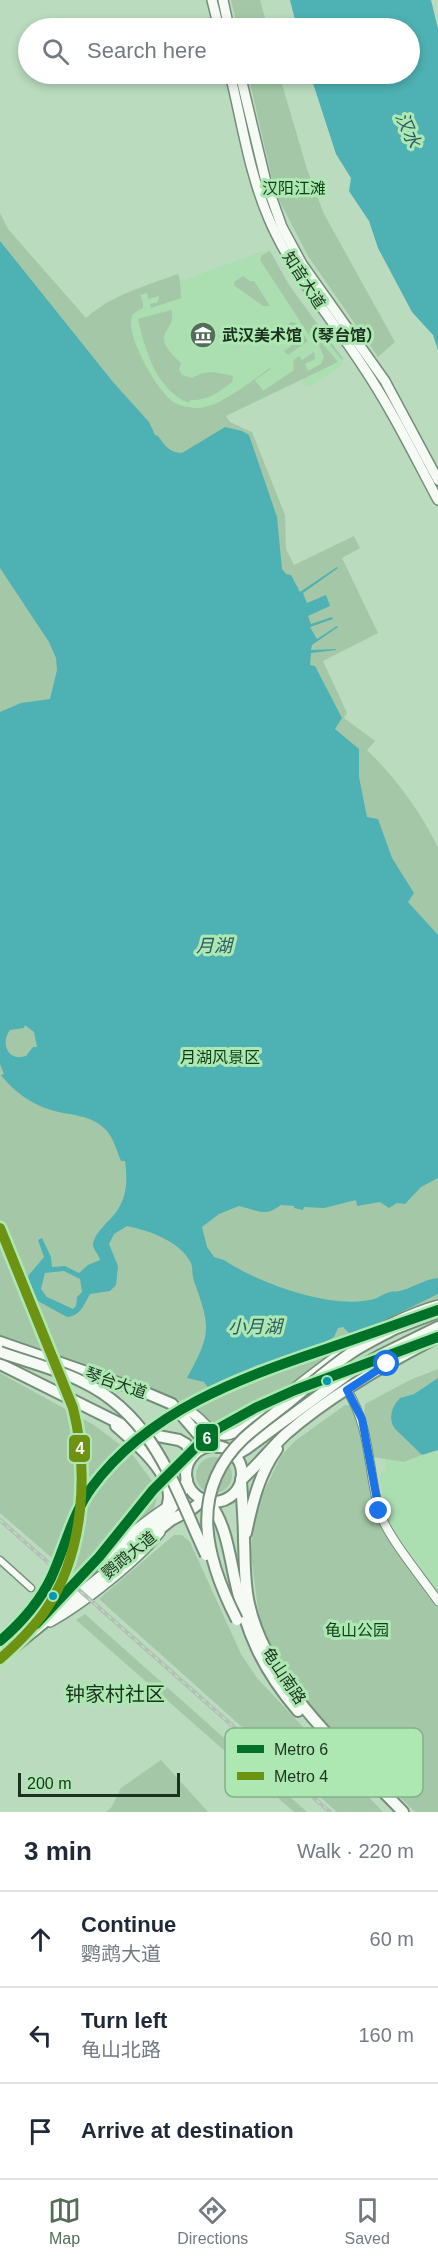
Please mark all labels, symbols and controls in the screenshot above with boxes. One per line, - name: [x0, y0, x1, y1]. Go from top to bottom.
- search box: [18, 18, 420, 84]
- icon: search: [39, 35, 72, 68]
- text: Search here: [87, 38, 207, 63]
- water label: 汉水: [392, 109, 425, 151]
- park label: 汉阳江滩: [262, 180, 326, 197]
- street label: 知音大道: [279, 249, 329, 311]
- museum icon: 武汉美术馆（琴台馆）: [188, 320, 218, 350]
- place label: 武汉美术馆（琴台馆）: [222, 327, 382, 344]
- water label: 月湖: [196, 936, 235, 956]
- park label: 月湖风景区: [180, 1049, 260, 1066]
- water label: 小月湖: [228, 1317, 285, 1337]
- route start: [373, 1350, 399, 1376]
- street label: 琴台大道: [83, 1365, 149, 1401]
- unlabelled marker: [321, 1375, 333, 1387]
- line badge: 6: [195, 1423, 219, 1452]
- text: 6: [203, 1430, 212, 1447]
- line badge: 4: [68, 1434, 91, 1463]
- text: 4: [76, 1440, 85, 1457]
- route end: [365, 1497, 391, 1523]
- street label: 鹦鹉大道: [99, 1528, 159, 1582]
- unlabelled marker: [47, 1590, 59, 1602]
- park label: 龟山公园: [325, 1621, 389, 1639]
- street label: 龟山南路: [259, 1644, 310, 1707]
- district label: 钟家村社区: [65, 1683, 165, 1705]
- legend: [225, 1728, 423, 1797]
- text: Metro 6: [274, 1741, 328, 1758]
- text: Metro 4: [274, 1768, 328, 1785]
- scale bar: [18, 1770, 180, 1798]
- text: 200 m: [27, 1775, 71, 1792]
- text: 3 min: [24, 1836, 92, 1866]
- text: Walk · 220 m: [297, 1840, 414, 1862]
- text: Continue: [81, 1912, 176, 1937]
- icon: ahead: [24, 1923, 57, 1956]
- text: 60 m: [370, 1928, 414, 1950]
- text: 鹦鹉大道: [81, 1943, 161, 1965]
- text: Turn left: [81, 2008, 167, 2033]
- icon: left: [24, 2019, 57, 2052]
- text: 160 m: [358, 2024, 414, 2046]
- text: 龟山北路: [81, 2039, 161, 2061]
- icon: arrive: [24, 2115, 57, 2148]
- text: Arrive at destination: [81, 2118, 294, 2143]
- tab: Map: [48, 2194, 81, 2248]
- tab: Directions: [177, 2194, 248, 2248]
- tab: Saved: [345, 2194, 390, 2248]

